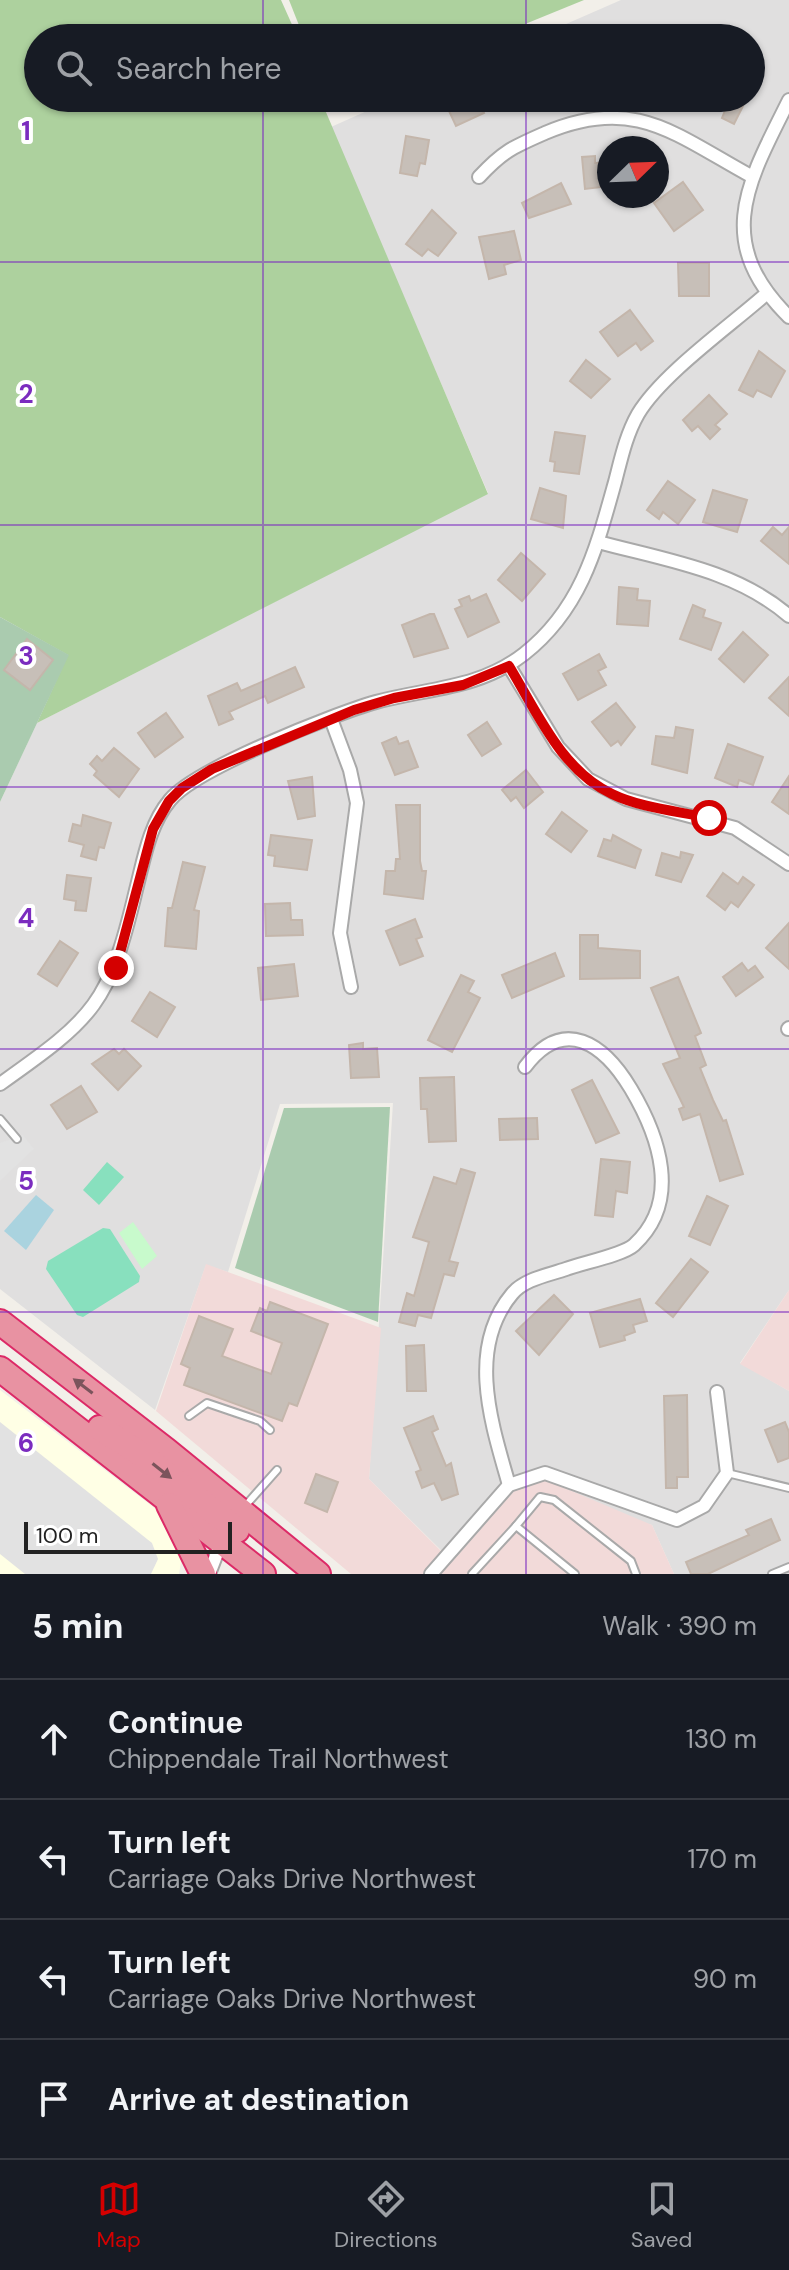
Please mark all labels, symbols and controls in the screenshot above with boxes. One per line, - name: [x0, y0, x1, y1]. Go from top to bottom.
- search box: [24, 24, 765, 112]
- icon: search: [52, 46, 96, 90]
- text: Search here: [116, 49, 282, 88]
- text: 1: [21, 114, 31, 148]
- north arrow: [597, 136, 669, 208]
- text: 2: [18, 377, 34, 411]
- text: 3: [18, 639, 34, 673]
- route start: [691, 800, 727, 836]
- text: 4: [18, 901, 34, 935]
- route end: [98, 950, 134, 986]
- text: 5: [18, 1164, 34, 1198]
- one-way arrow: [73, 1379, 93, 1395]
- text: 6: [18, 1426, 34, 1460]
- one-way arrow: [152, 1462, 172, 1479]
- scale bar: [24, 1518, 232, 1554]
- text: 100 m: [36, 1521, 98, 1550]
- text: 5 min: [32, 1604, 123, 1649]
- text: Walk · 390 m: [602, 1609, 757, 1643]
- text: Continue: [108, 1703, 243, 1742]
- icon: ahead: [32, 1717, 76, 1761]
- text: 130 m: [686, 1722, 757, 1756]
- text: Chippendale Trail Northwest: [108, 1742, 449, 1776]
- text: Turn left: [108, 1823, 231, 1862]
- icon: left: [32, 1837, 76, 1881]
- text: 170 m: [688, 1842, 757, 1876]
- text: Carriage Oaks Drive Northwest: [108, 1862, 476, 1896]
- text: Turn left: [108, 1943, 231, 1982]
- icon: left: [32, 1957, 76, 2001]
- text: 90 m: [693, 1962, 757, 1996]
- text: Carriage Oaks Drive Northwest: [108, 1982, 476, 2016]
- icon: arrive: [32, 2077, 76, 2121]
- text: Arrive at destination: [108, 2080, 409, 2119]
- tab: Map: [97, 2177, 141, 2254]
- tab: Directions: [334, 2177, 438, 2254]
- tab: Saved: [631, 2177, 692, 2254]

